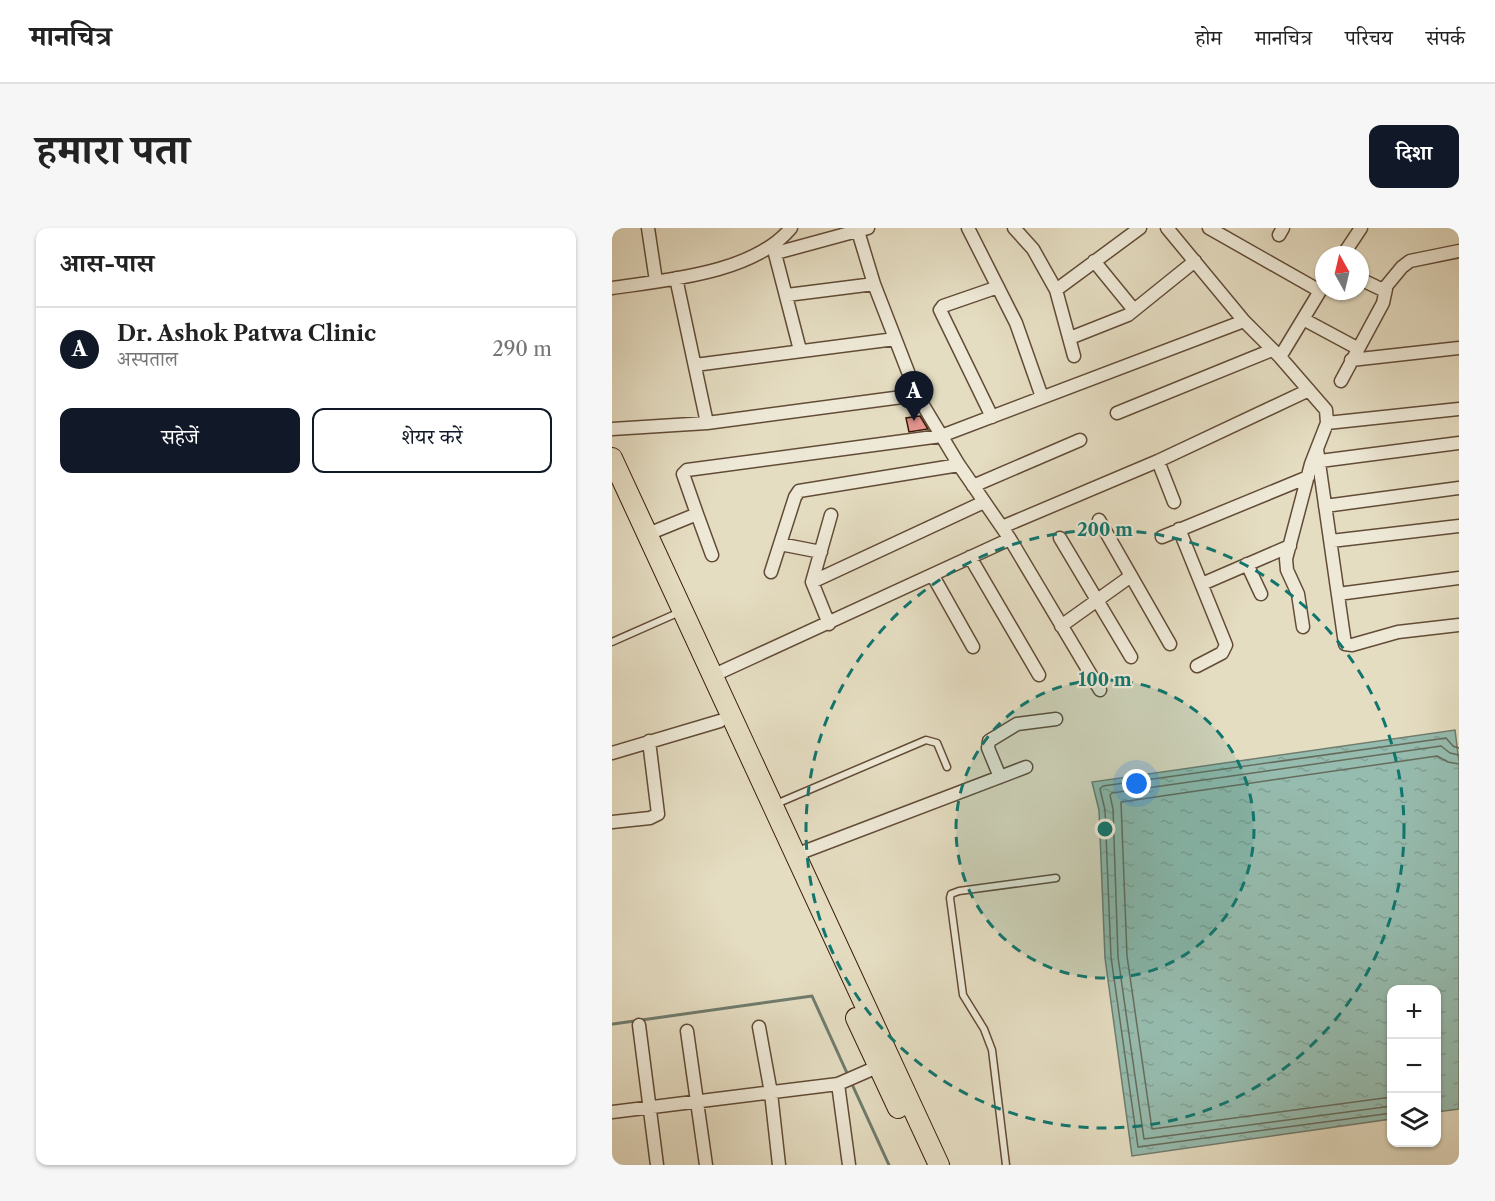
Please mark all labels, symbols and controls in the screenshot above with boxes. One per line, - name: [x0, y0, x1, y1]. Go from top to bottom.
- text: मानचित्र: [30, 19, 112, 53]
- text: होम: [1195, 25, 1222, 50]
- text: मानचित्र: [1255, 25, 1312, 50]
- text: परिचय: [1345, 25, 1393, 50]
- text: संपर्क: [1426, 25, 1465, 50]
- text: हमारा पता: [36, 123, 189, 175]
- button: दिशा: [1369, 125, 1459, 188]
- north arrow: [1315, 246, 1369, 300]
- text: आस-पास: [60, 247, 154, 279]
- text: Dr. Ashok Patwa Clinic: [117, 320, 376, 347]
- text: A: [72, 337, 87, 361]
- text: 290 m: [492, 337, 552, 361]
- text: अस्पताल: [117, 347, 178, 371]
- pin: A: [894, 372, 934, 421]
- button: सहेजें: [60, 408, 300, 473]
- button: शेयर करें: [312, 408, 552, 473]
- text: 200 m: [1077, 519, 1133, 541]
- text: 100 m: [1078, 669, 1132, 691]
- your location: [1122, 769, 1151, 798]
- centre of rings: [1095, 819, 1115, 839]
- map controls: [1387, 985, 1441, 1147]
- button: +: [1387, 985, 1441, 1039]
- button: −: [1387, 1039, 1441, 1093]
- button: layers: [1387, 1093, 1441, 1147]

